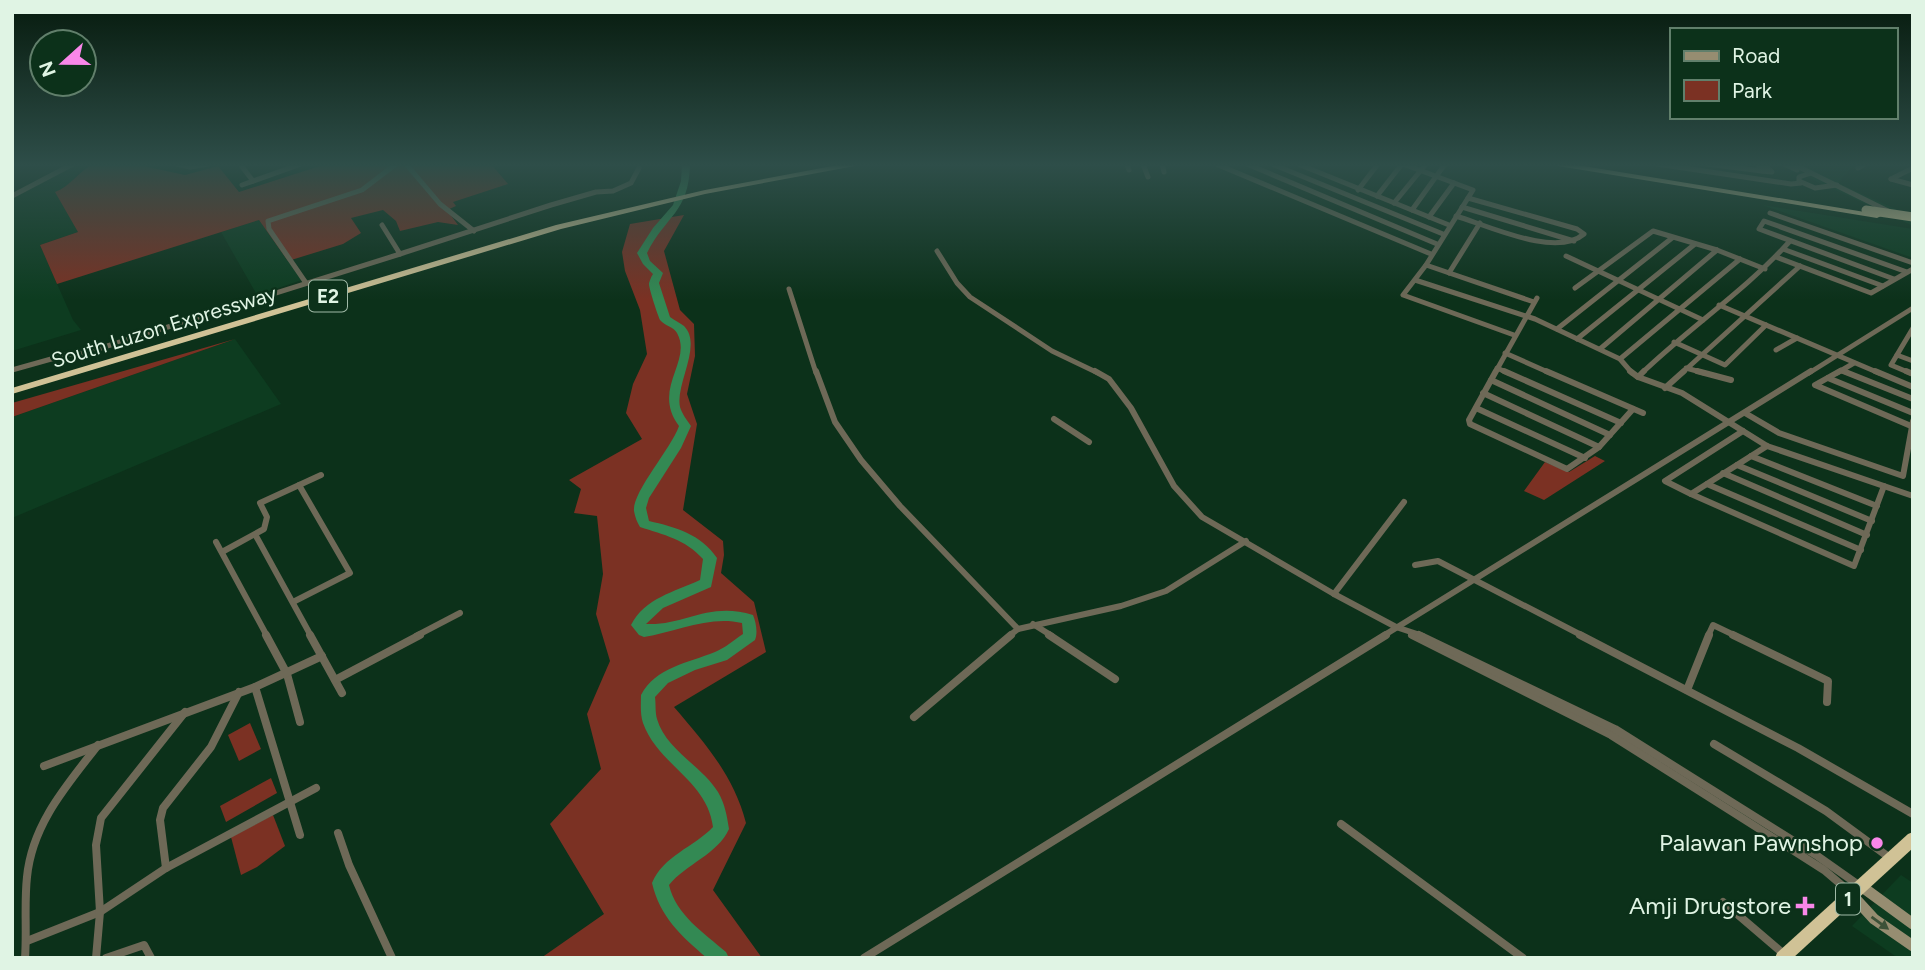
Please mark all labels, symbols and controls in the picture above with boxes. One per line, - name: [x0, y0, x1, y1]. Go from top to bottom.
- north arrow: [28, 28, 98, 98]
- legend: [1670, 28, 1897, 119]
- text: Road: [1732, 43, 1780, 68]
- text: N: [34, 58, 61, 80]
- text: Park: [1732, 78, 1773, 103]
- street label: South Luzon Expressway: [48, 280, 280, 373]
- road number: E2: [309, 280, 347, 312]
- place label: Palawan Pawnshop: [1659, 828, 1863, 857]
- marker: Palawan Pawnshop: [1869, 835, 1885, 851]
- road number: 1: [1836, 884, 1860, 914]
- place label: Amji Drugstore: [1629, 891, 1791, 920]
- marker: Amji Drugstore: [1797, 898, 1813, 914]
- one-way arrow: [1871, 915, 1889, 929]

